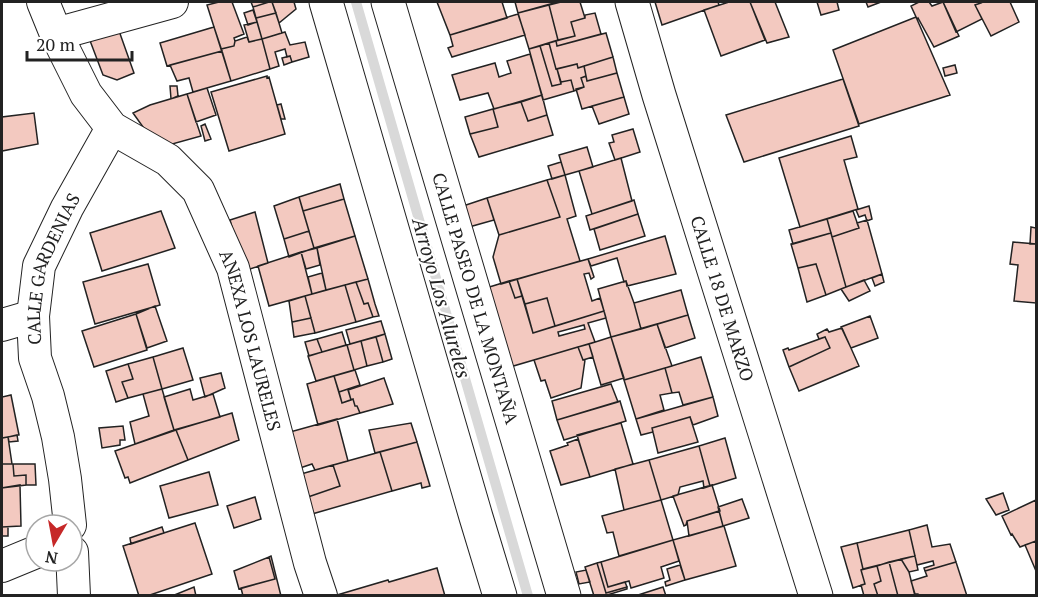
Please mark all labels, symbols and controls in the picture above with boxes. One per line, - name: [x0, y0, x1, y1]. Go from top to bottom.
- scale bar: [27, 24, 132, 62]
- text: 20 m: [36, 32, 76, 56]
- street label: CALLE PASEO DE LA MONTAÑA: [427, 170, 525, 428]
- street label: CALLE GARDENIAS: [21, 189, 85, 345]
- street label: CALLE 18 DE MARZO: [685, 212, 760, 384]
- water label: Arroyo Los Alureles: [406, 214, 478, 382]
- street label: ANEXA LOS LAURELES: [214, 245, 287, 433]
- north arrow: [24, 513, 84, 573]
- text: N: [44, 546, 59, 570]

